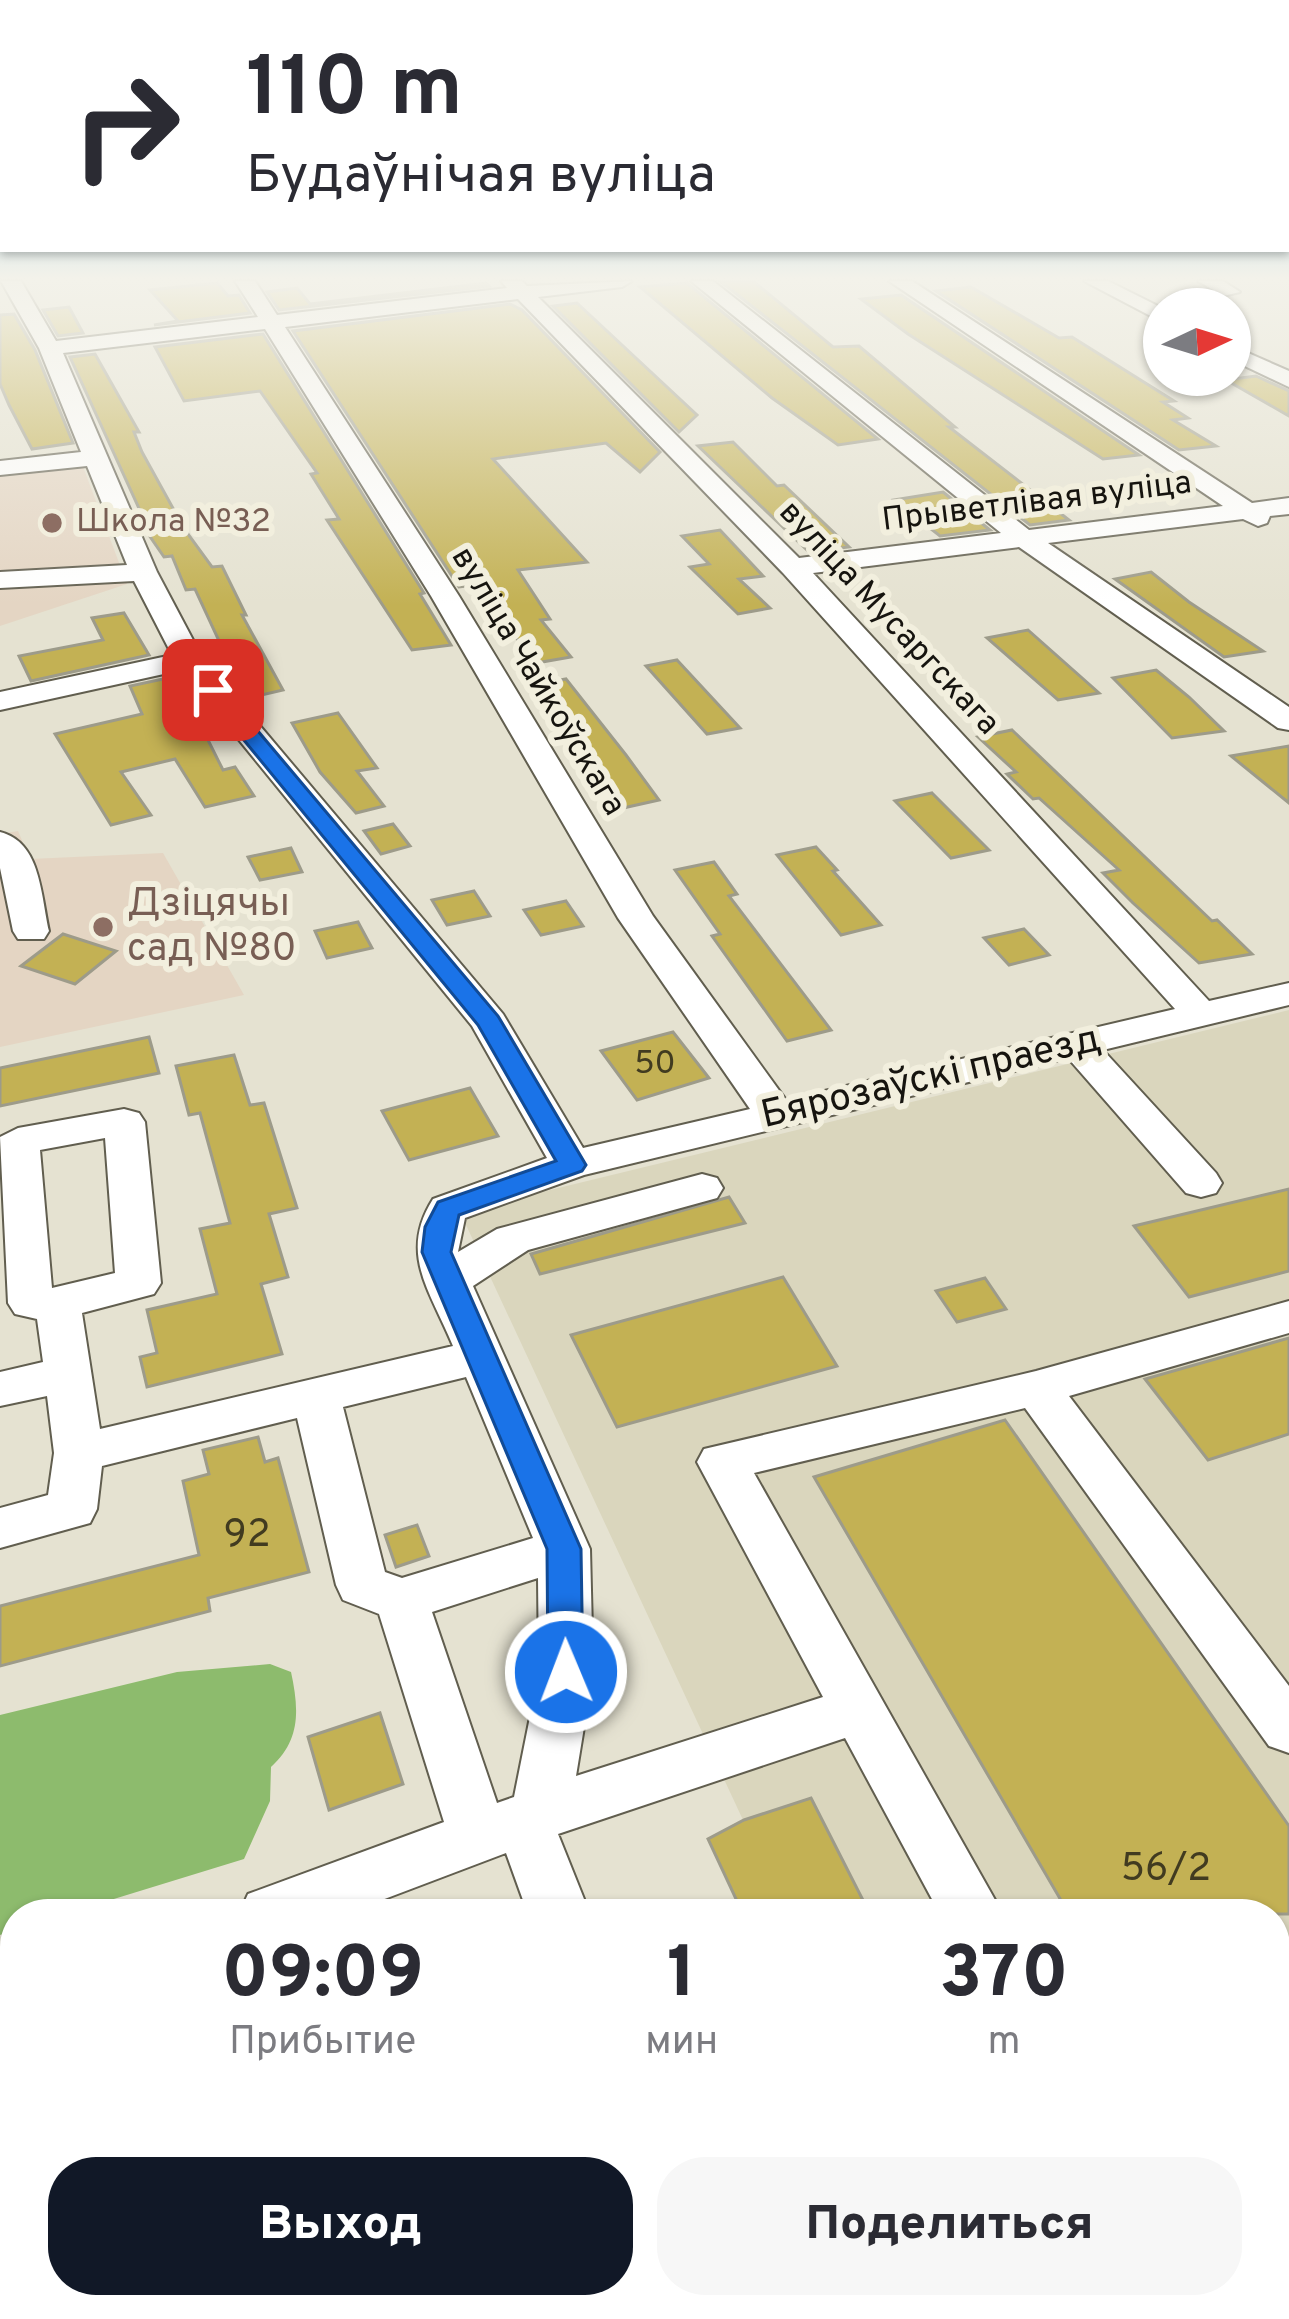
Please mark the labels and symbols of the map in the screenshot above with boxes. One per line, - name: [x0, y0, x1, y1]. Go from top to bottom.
- north arrow: [1143, 288, 1251, 396]
- street label: Прыветлівая вуліца: [880, 463, 1194, 543]
- street label: вуліца Мусаргскага: [768, 493, 1008, 745]
- place label: Школа №32: [76, 502, 271, 544]
- marker: Школа №32: [39, 510, 65, 536]
- street label: вуліца Чайкоўскага: [440, 540, 634, 824]
- pin: [162, 639, 264, 741]
- place label: Дзіцячы сад №80: [127, 881, 297, 975]
- marker: Дзіцячы сад №80: [90, 914, 116, 940]
- street label: Бярозаўскі праезд: [756, 1016, 1106, 1142]
- house number: 50: [634, 1044, 676, 1086]
- house number: 92: [223, 1512, 271, 1561]
- position arrow: [503, 1609, 629, 1735]
- house number: 56/2: [1121, 1846, 1211, 1895]

